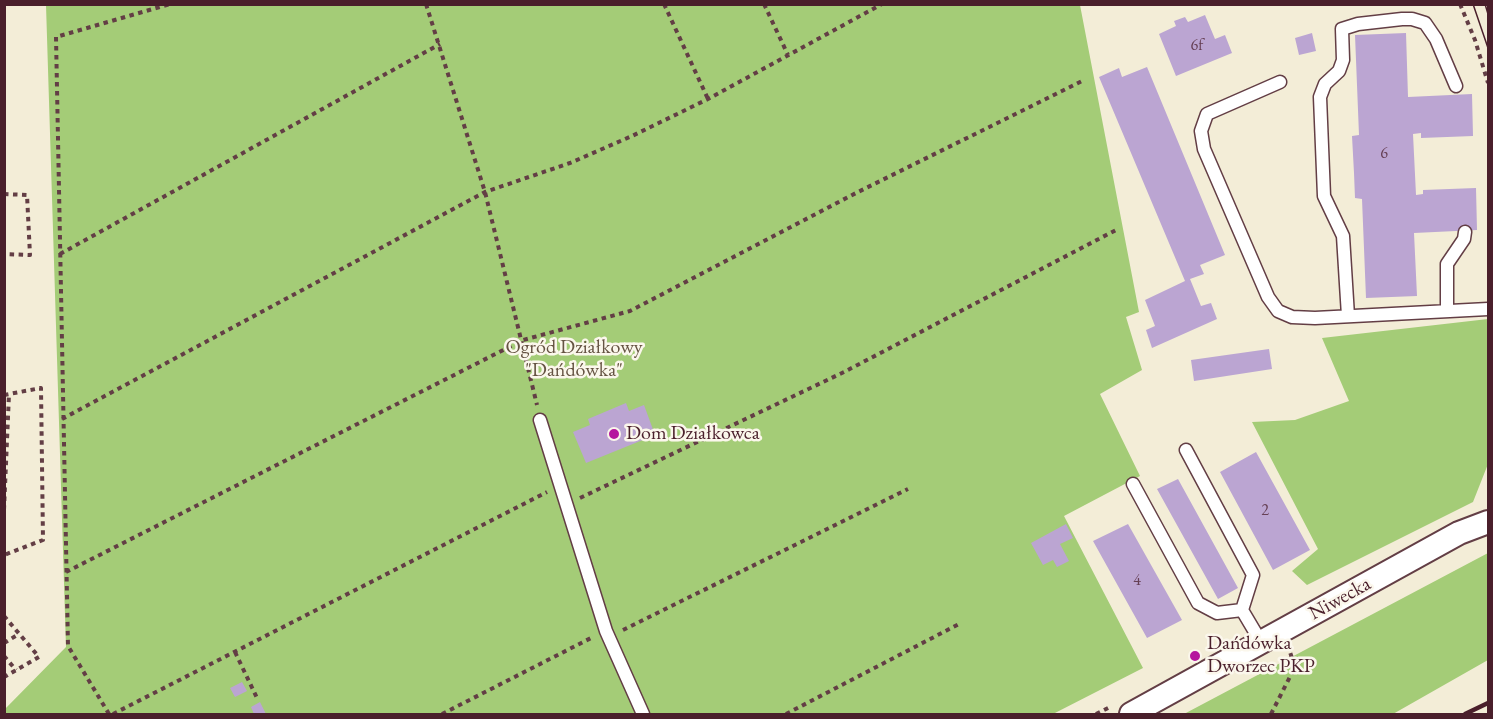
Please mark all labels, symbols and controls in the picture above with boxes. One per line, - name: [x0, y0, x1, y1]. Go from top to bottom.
- house number: 6f: [1191, 36, 1203, 56]
- house number: 6: [1380, 144, 1388, 164]
- park label: Ogród Działkowy "Dańdówka": [505, 336, 643, 383]
- place label: Dom Działkowca: [626, 422, 760, 446]
- marker: Dom Działkowca: [607, 427, 621, 441]
- house number: 2: [1261, 501, 1269, 521]
- house number: 4: [1133, 571, 1141, 591]
- street label: Niwecka: [1305, 572, 1375, 626]
- place label: Dańdówka Dworzec PKP: [1207, 632, 1315, 679]
- marker: Dańdówka Dworzec PKP: [1188, 649, 1202, 663]

